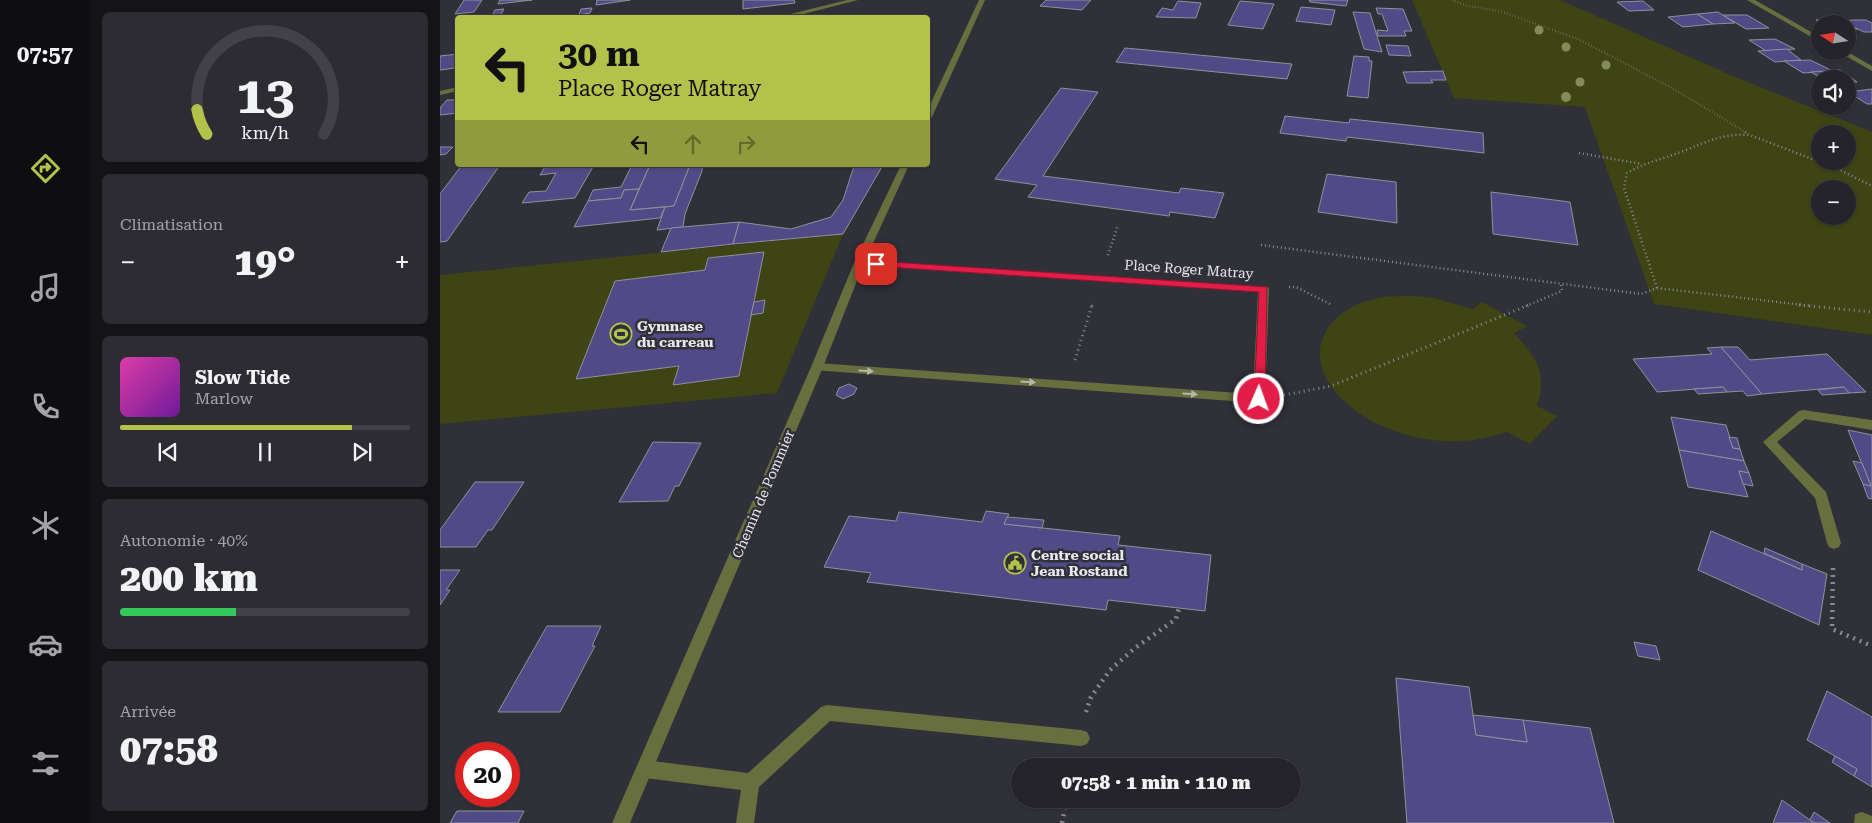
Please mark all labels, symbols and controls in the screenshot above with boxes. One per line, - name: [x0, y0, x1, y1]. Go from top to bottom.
- north arrow: [1811, 15, 1856, 60]
- map controls: [1811, 15, 1856, 225]
- text: 30 m: [558, 34, 640, 75]
- icon: left: [475, 35, 540, 100]
- text: 07:57: [17, 42, 73, 67]
- text: 13: [236, 65, 294, 126]
- button: sound: [1811, 70, 1856, 115]
- text: Place Roger Matray: [558, 76, 761, 101]
- text: km/h: [241, 122, 289, 143]
- button: +: [1811, 125, 1856, 170]
- icon: left: [626, 130, 654, 158]
- icon: ahead: [679, 130, 707, 158]
- icon: right: [732, 130, 760, 158]
- icon: directions: [28, 151, 63, 186]
- button: −: [1811, 180, 1856, 225]
- text: Climatisation: [120, 215, 223, 234]
- text: 19°: [234, 240, 296, 284]
- pin: [855, 243, 897, 285]
- text: −: [120, 246, 136, 279]
- text: +: [394, 246, 410, 279]
- icon: arrive: [862, 250, 890, 278]
- street label: Place Roger Matray: [1124, 257, 1255, 282]
- icon: music: [28, 270, 63, 305]
- place label: Gymnase du carreau: [637, 318, 714, 350]
- sports icon: Gymnase du carreau: [609, 322, 633, 346]
- text: Slow Tide: [195, 366, 290, 389]
- one-way arrow: [858, 367, 874, 375]
- position arrow: [1232, 372, 1284, 424]
- one-way arrow: [1020, 379, 1036, 387]
- icon: phone: [28, 389, 63, 424]
- text: Marlow: [195, 389, 253, 408]
- one-way arrow: [1182, 390, 1198, 398]
- street label: Chemin de Pommier: [729, 427, 797, 560]
- icon: previous: [154, 438, 182, 466]
- icon: pause: [251, 438, 279, 466]
- icon: next: [348, 438, 376, 466]
- icon: climate: [28, 508, 63, 543]
- text: Autonomie · 40%: [120, 531, 248, 550]
- place label: Centre social Jean Rostand: [1031, 547, 1128, 579]
- public building icon: Centre social Jean Rostand: [1003, 551, 1027, 575]
- text: 200 km: [120, 556, 258, 600]
- icon: car: [28, 627, 63, 662]
- text: Arrivée: [120, 702, 176, 721]
- text: 07:58: [120, 727, 218, 771]
- speed limit sign: 20: [455, 742, 520, 807]
- icon: filters: [28, 746, 63, 781]
- text: 07:58 · 1 min · 110 m: [1061, 771, 1251, 794]

